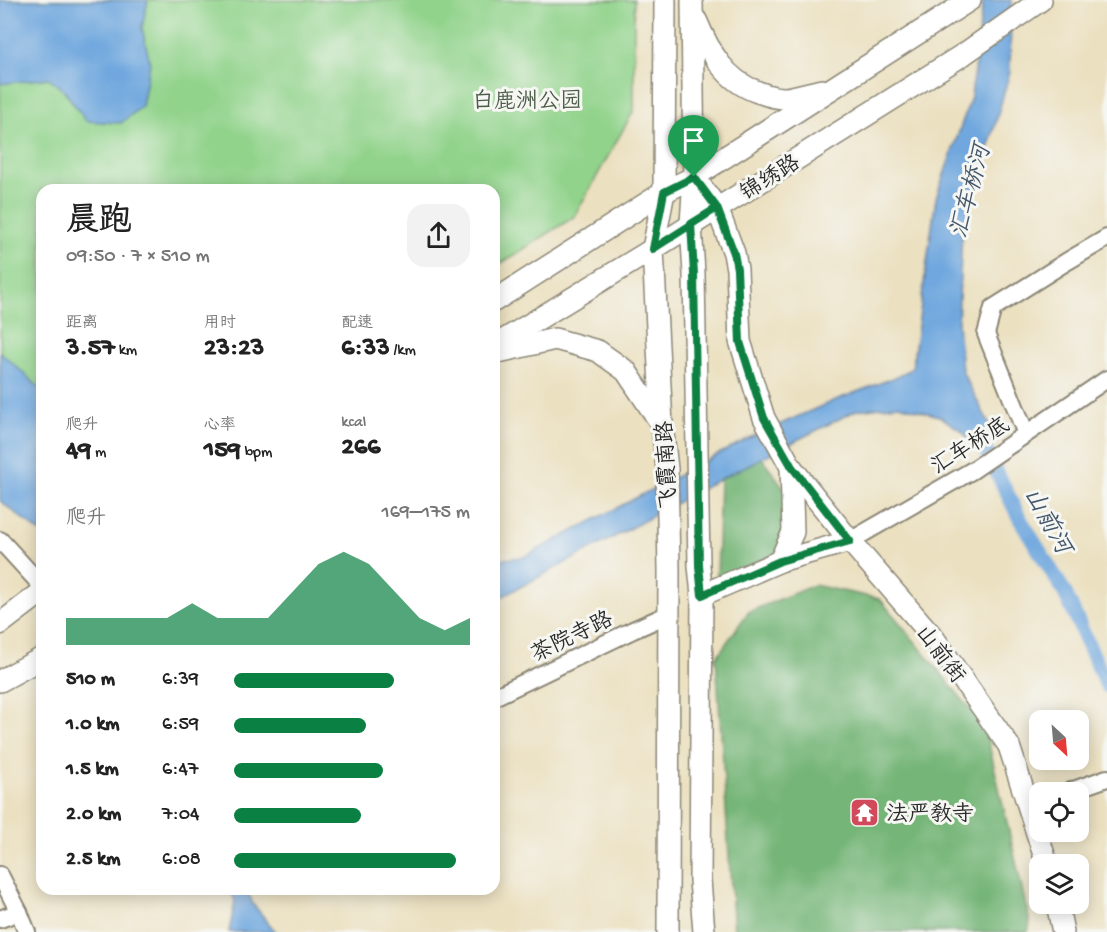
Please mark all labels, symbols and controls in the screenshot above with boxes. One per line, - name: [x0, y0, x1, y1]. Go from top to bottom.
- park label: 白鹿洲公园: [472, 88, 582, 116]
- pin: [668, 115, 719, 177]
- icon: arrive: [677, 124, 710, 157]
- water label: 汇车桥河: [945, 138, 1000, 242]
- street label: 锦绣路: [735, 149, 806, 208]
- text: 晨跑: [66, 204, 132, 242]
- button: share: [407, 204, 470, 267]
- text: 09:50 · 7 × 510 m: [66, 246, 210, 269]
- text: 距离: [66, 315, 98, 334]
- text: 用时: [204, 315, 236, 334]
- text: 配速: [341, 315, 373, 334]
- text: 3.57: [66, 334, 115, 365]
- text: 23:23: [204, 334, 264, 365]
- text: 6:33: [341, 334, 390, 365]
- text: km: [115, 342, 137, 361]
- text: /km: [390, 342, 416, 361]
- street label: 汇车桥底: [926, 411, 1015, 482]
- text: kcal: [341, 414, 366, 433]
- text: 爬升: [66, 417, 98, 436]
- text: 心率: [204, 417, 236, 436]
- street label: 飞霞南路: [652, 420, 684, 510]
- text: 266: [341, 433, 380, 464]
- text: 49: [66, 436, 91, 467]
- text: 159: [204, 436, 241, 467]
- text: m: [91, 444, 106, 463]
- text: bpm: [241, 444, 272, 463]
- water label: 山前河: [1016, 483, 1079, 564]
- text: 169–175 m: [382, 502, 470, 525]
- text: 爬升: [66, 508, 106, 531]
- street label: 茶院寺路: [527, 606, 618, 670]
- street label: 山前街: [909, 620, 971, 690]
- text: 510 m: [66, 669, 115, 692]
- text: 6:39: [162, 669, 199, 692]
- north arrow: [1029, 710, 1089, 770]
- map controls: [1029, 710, 1089, 914]
- text: 1.0 km: [66, 714, 120, 737]
- text: 6:59: [162, 714, 199, 737]
- text: 1.5 km: [66, 759, 119, 782]
- text: 6:47: [162, 759, 198, 782]
- button: locate: [1029, 782, 1089, 842]
- temple icon: 法严教寺: [849, 796, 881, 828]
- place label: 法严教寺: [886, 802, 974, 829]
- text: 2.0 km: [66, 804, 121, 827]
- text: 7:04: [162, 804, 200, 827]
- text: 2.5 km: [66, 849, 120, 872]
- text: 6:08: [162, 849, 201, 872]
- button: layers: [1029, 854, 1089, 914]

